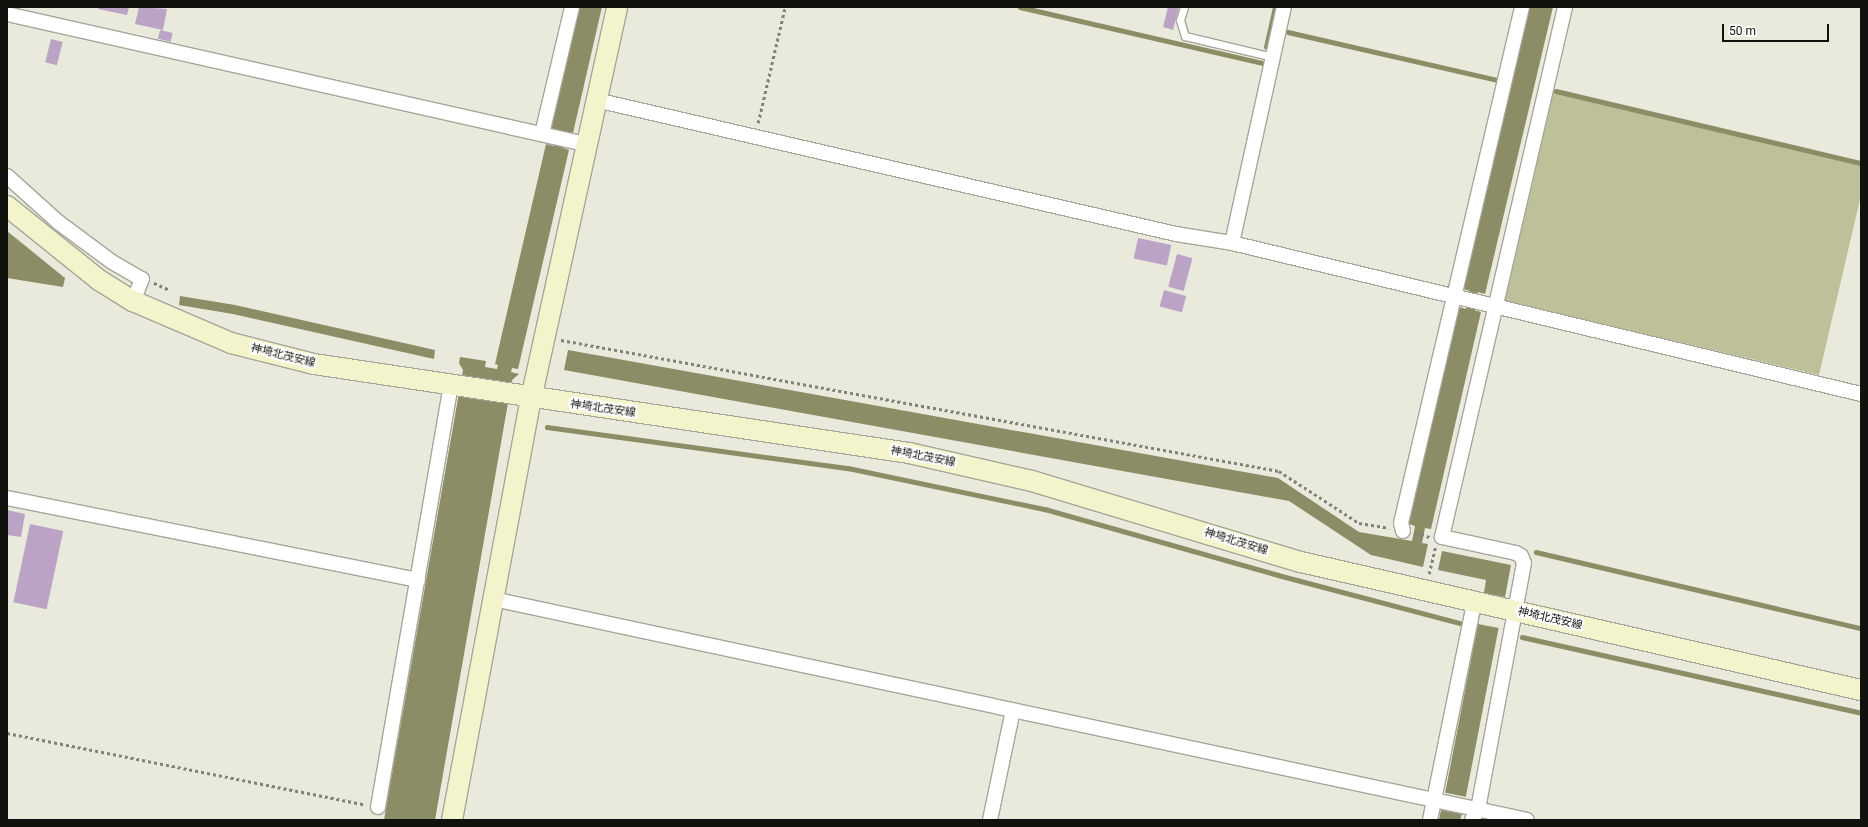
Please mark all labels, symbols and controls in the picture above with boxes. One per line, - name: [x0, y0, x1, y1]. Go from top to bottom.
- scale bar: [1724, 16, 1831, 42]
- text: 50 m: [1729, 24, 1756, 38]
- street label: 神埼北茂安線: [249, 342, 317, 370]
- street label: 神埼北茂安線: [569, 398, 637, 420]
- street label: 神埼北茂安線: [889, 444, 957, 470]
- street label: 神埼北茂安線: [1203, 526, 1269, 558]
- street label: 神埼北茂安線: [1516, 605, 1584, 633]

